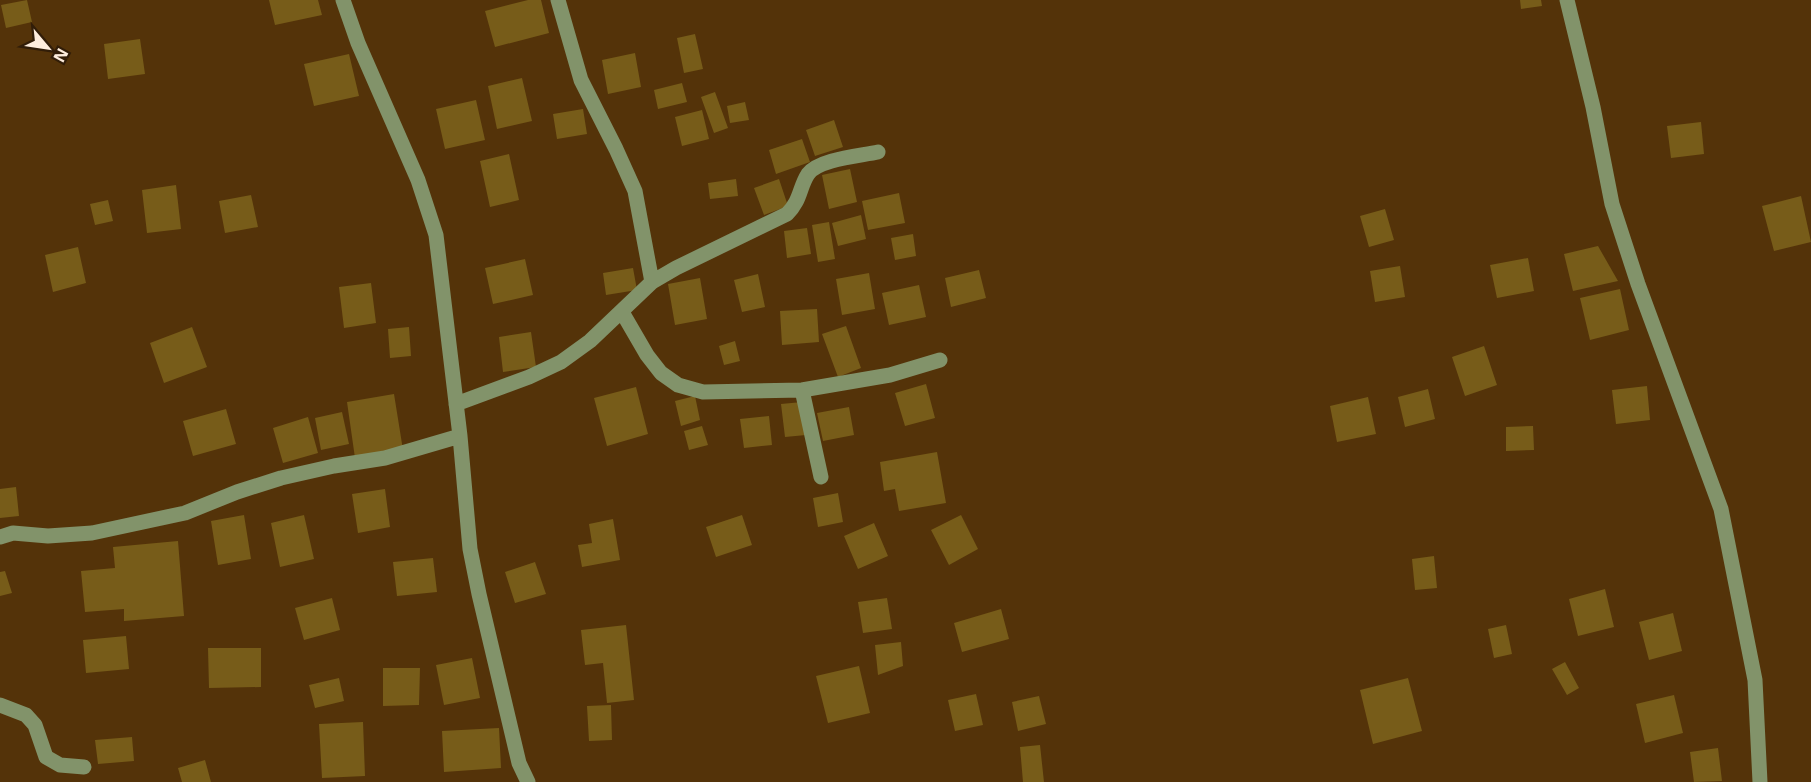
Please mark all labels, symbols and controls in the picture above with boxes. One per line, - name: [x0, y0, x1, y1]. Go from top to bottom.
- north arrow: [18, 18, 78, 78]
- text: N: [48, 44, 74, 66]

